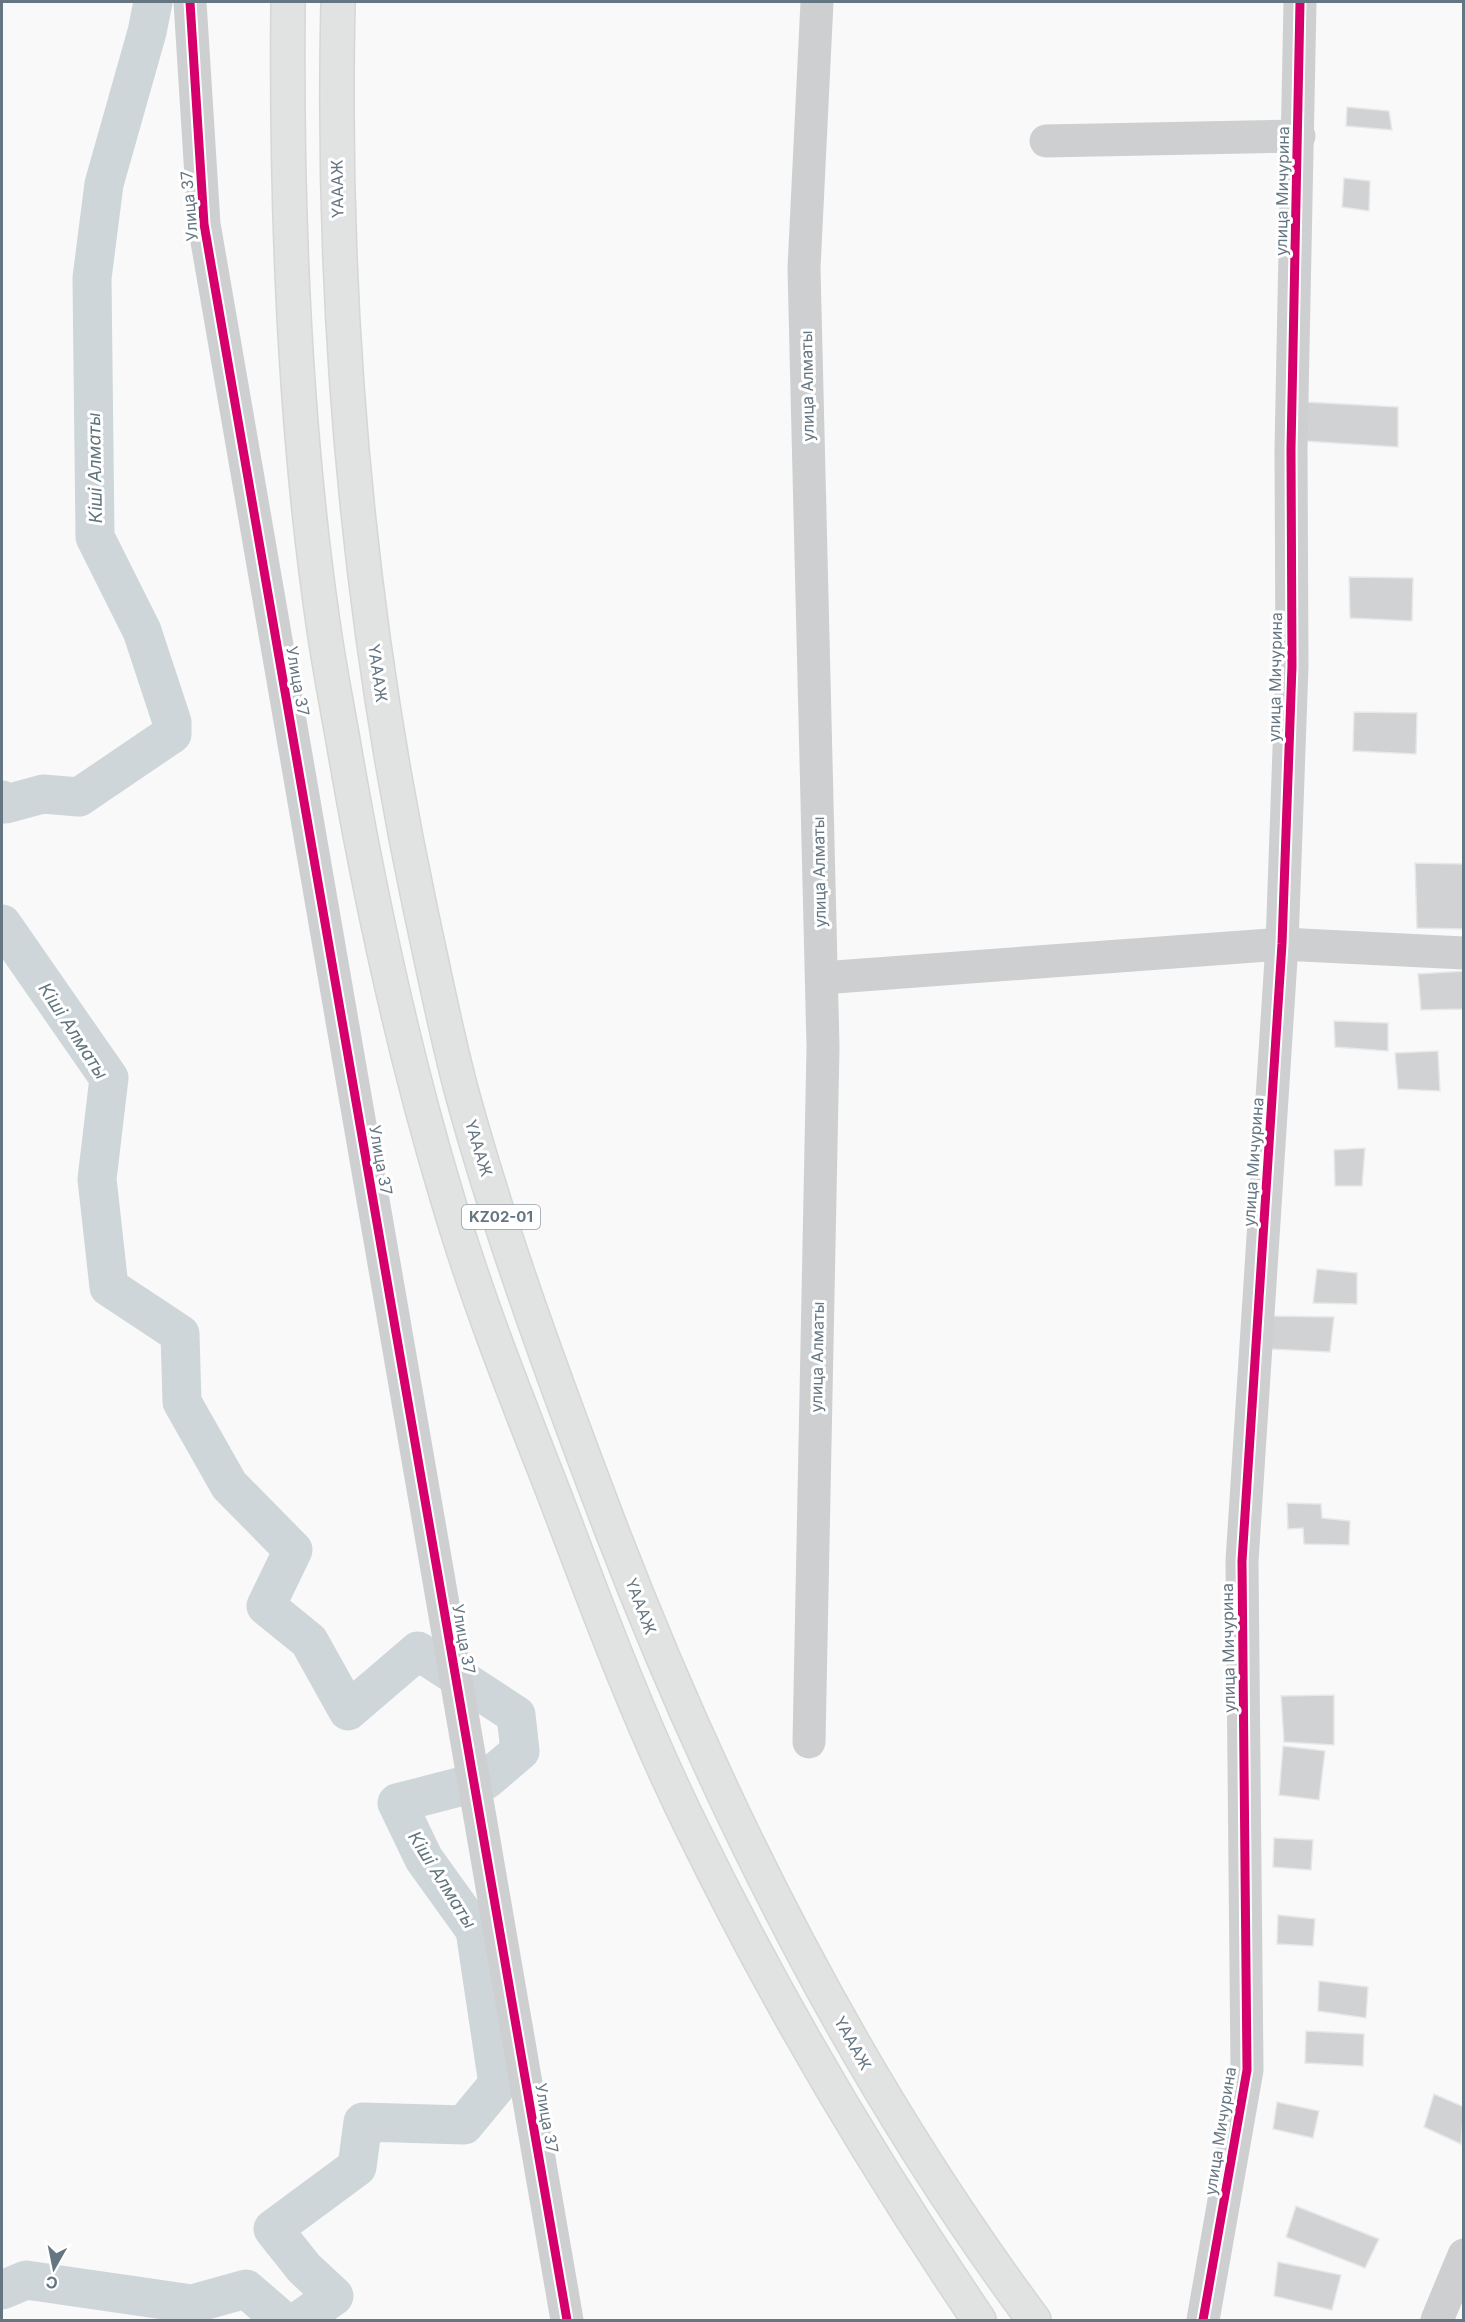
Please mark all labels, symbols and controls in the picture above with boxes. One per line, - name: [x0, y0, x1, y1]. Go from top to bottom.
- street label: улица Мичурина: [1271, 126, 1293, 256]
- street label: ҮАААЖ: [326, 160, 348, 218]
- street label: Улица 37: [176, 170, 202, 242]
- street label: улица Алматы: [796, 330, 818, 442]
- water label: Кіші Алматы: [83, 413, 106, 523]
- street label: улица Мичурина: [1264, 612, 1286, 742]
- street label: ҮАААЖ: [364, 643, 392, 703]
- street label: Улица 37: [282, 644, 314, 718]
- street label: улица Алматы: [808, 816, 830, 928]
- water label: Кіші Алматы: [34, 979, 112, 1083]
- street label: улица Мичурина: [1239, 1097, 1267, 1227]
- street label: ҮАААЖ: [461, 1117, 497, 1179]
- street label: Улица 37: [365, 1123, 397, 1197]
- road number: KZ02-01: [462, 1205, 540, 1229]
- street label: улица Алматы: [806, 1301, 828, 1413]
- street label: ҮАААЖ: [621, 1575, 661, 1637]
- street label: улица Мичурина: [1217, 1583, 1239, 1713]
- street label: Улица 37: [448, 1602, 480, 1676]
- water label: Кіші Алматы: [404, 1827, 481, 1932]
- street label: ҮАААЖ: [830, 2013, 876, 2073]
- street label: улица Мичурина: [1200, 2065, 1240, 2197]
- street label: Улица 37: [531, 2081, 563, 2155]
- north arrow: [24, 2238, 84, 2298]
- text: С: [44, 2272, 59, 2294]

